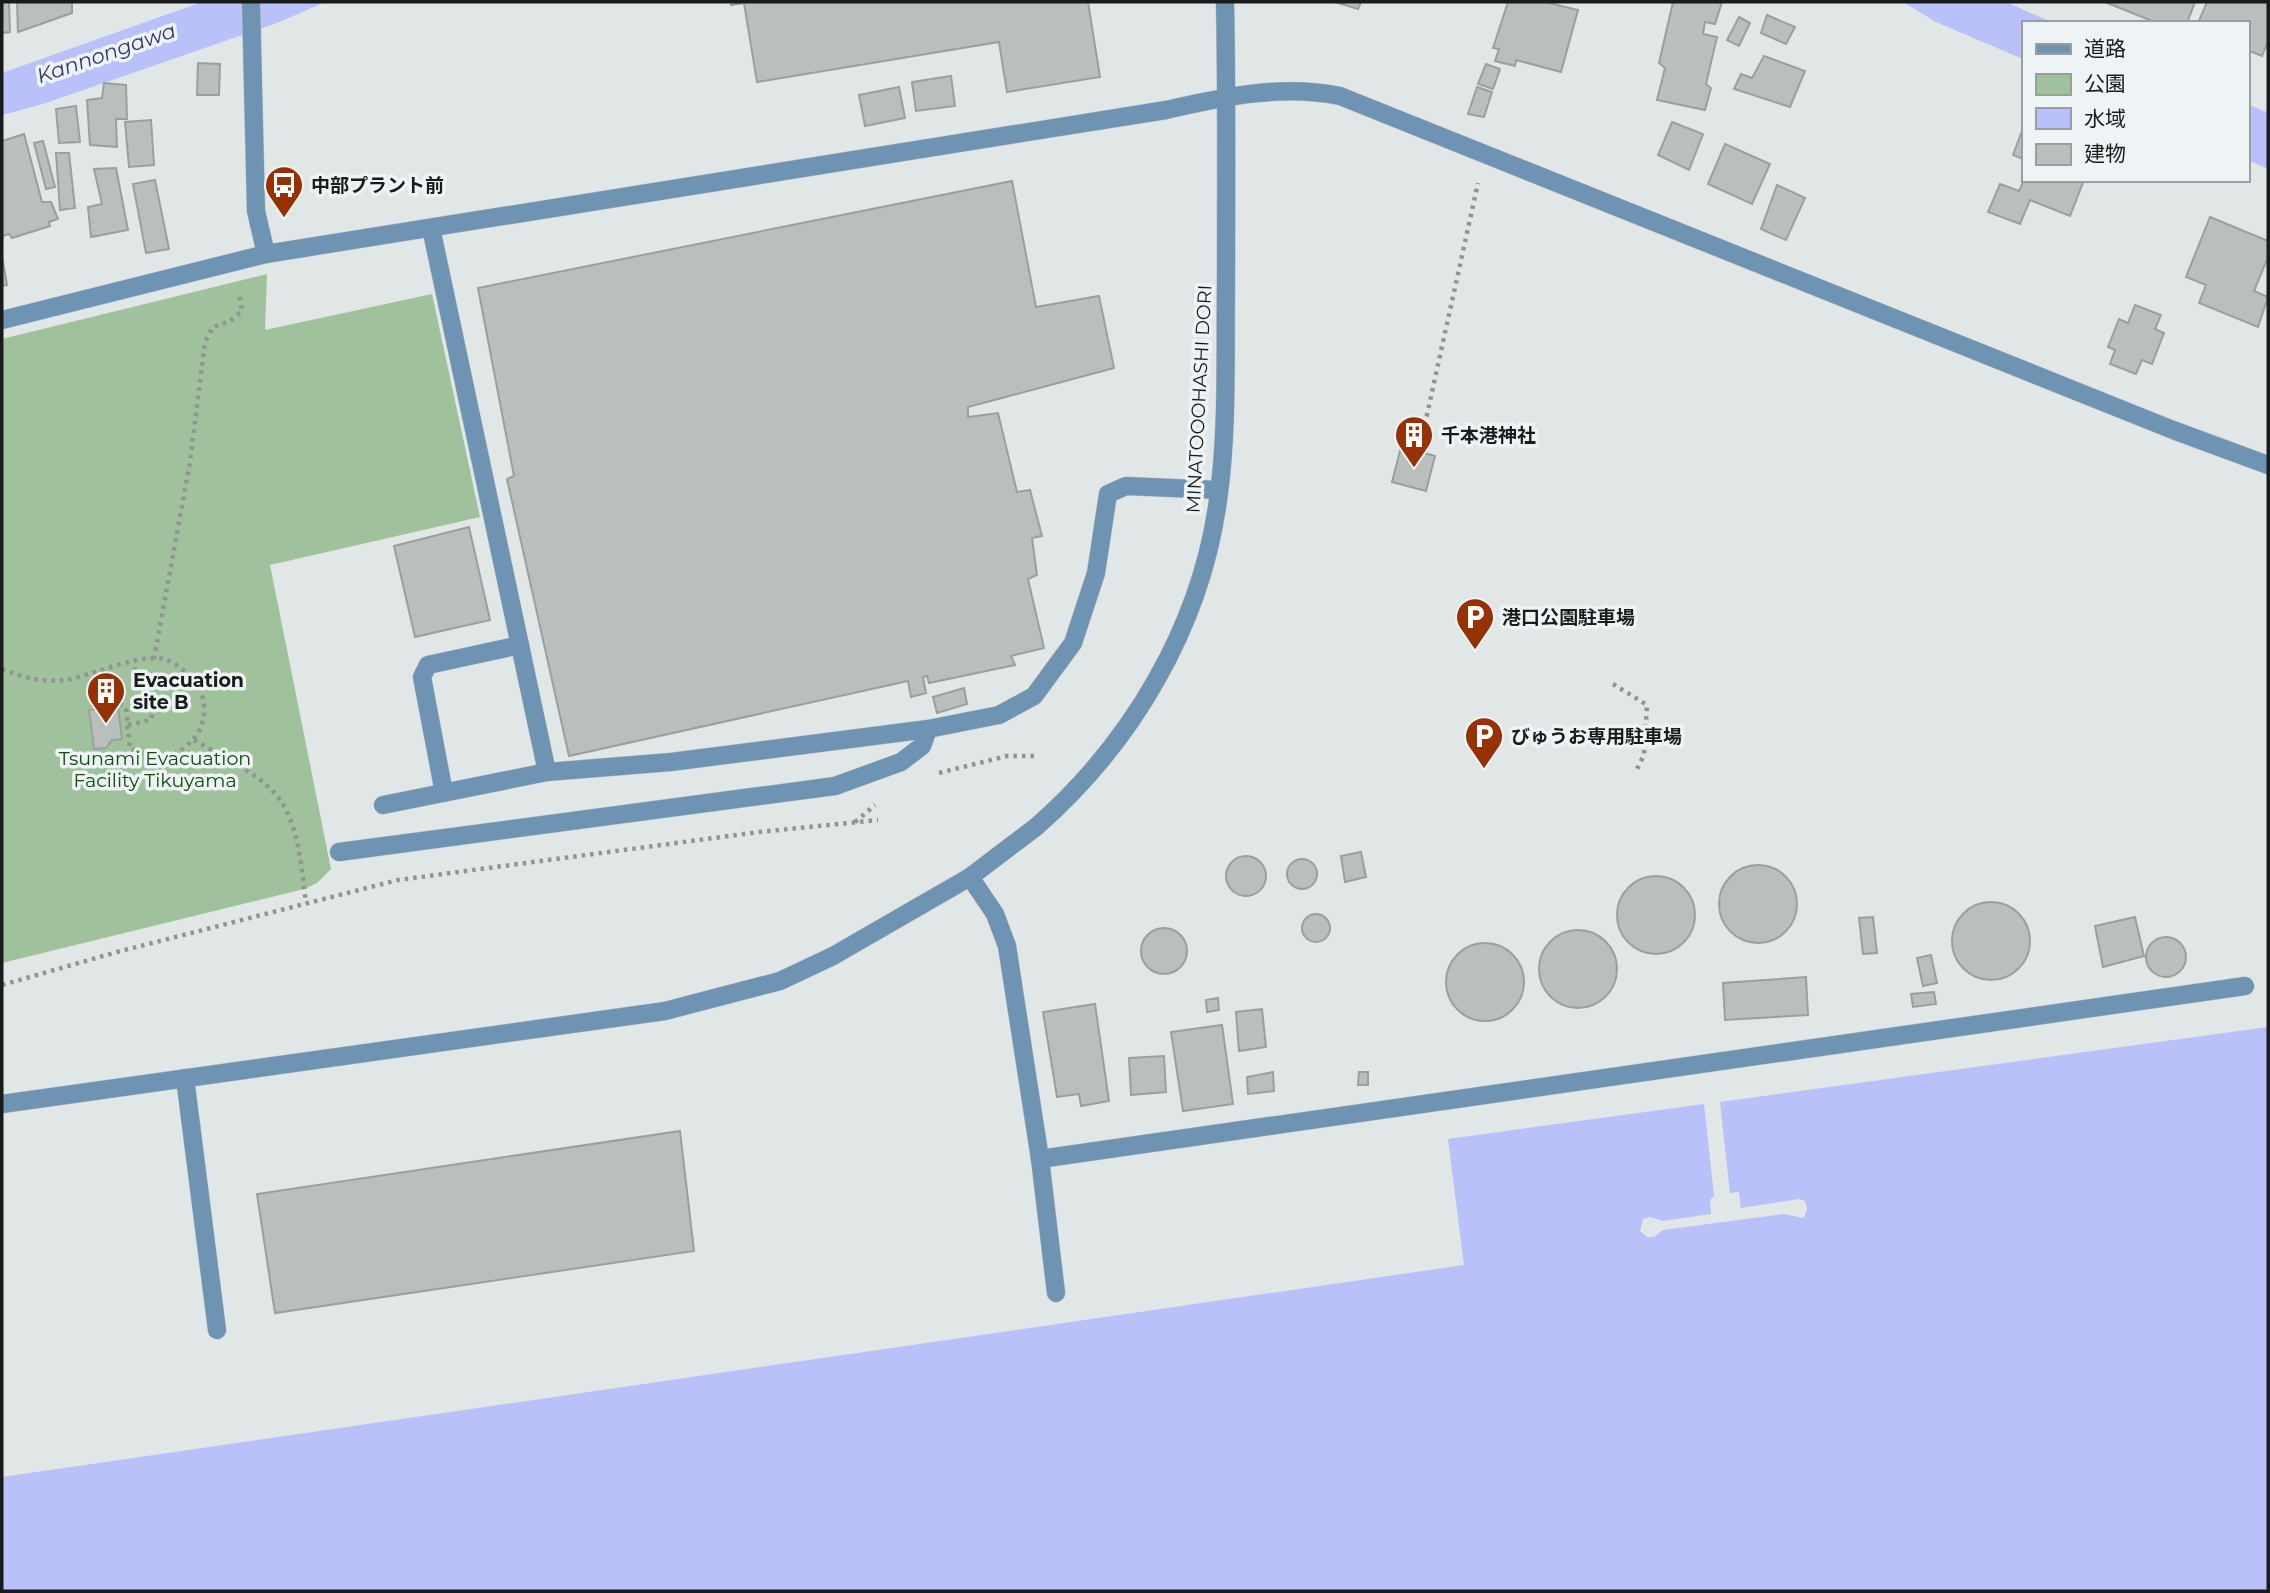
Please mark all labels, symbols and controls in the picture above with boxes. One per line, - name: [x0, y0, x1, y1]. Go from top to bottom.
- water label: Kannongawa: [33, 18, 179, 88]
- legend: [2022, 21, 2249, 182]
- text: 道路: [2084, 36, 2126, 61]
- text: 公園: [2084, 71, 2126, 96]
- text: 水域: [2084, 106, 2126, 131]
- text: 建物: [2084, 141, 2126, 166]
- bus stop icon: 中部プラント前: [263, 164, 305, 219]
- place label: 中部プラント前: [311, 174, 444, 197]
- street label: MINATOOOHASHI DORI: [1182, 284, 1216, 514]
- building icon: 千本港神社: [1393, 414, 1435, 469]
- place label: 千本港神社: [1441, 424, 1536, 447]
- parking icon: 港口公園駐車場: [1454, 596, 1496, 651]
- place label: 港口公園駐車場: [1502, 606, 1635, 629]
- place label: Evacuation site B: [133, 669, 244, 714]
- building icon: Evacuation site B: [85, 670, 127, 725]
- parking icon: びゅうお専用駐車場: [1463, 715, 1505, 770]
- place label: びゅうお専用駐車場: [1511, 725, 1682, 748]
- park label: Tsunami Evacuation Facility Tikuyama: [59, 747, 251, 792]

